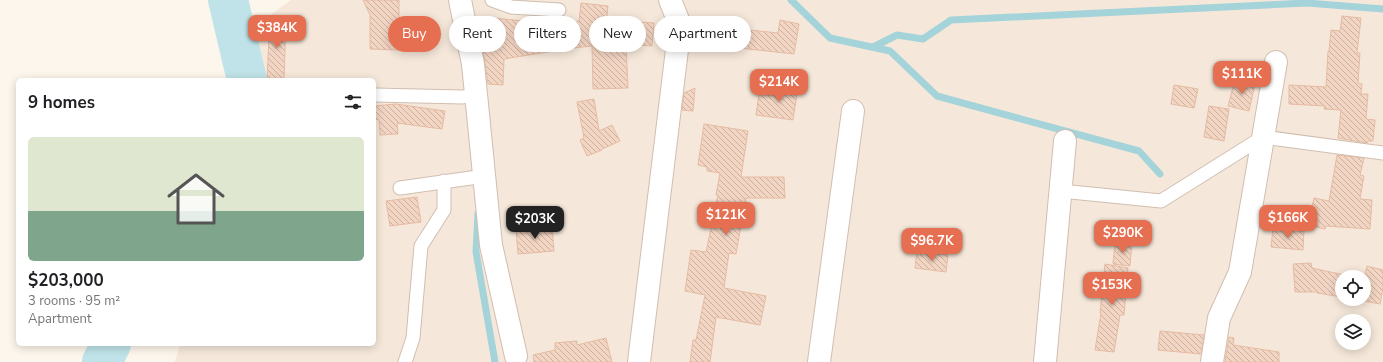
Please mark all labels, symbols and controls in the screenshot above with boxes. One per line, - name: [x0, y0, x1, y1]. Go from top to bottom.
- pin: $384K: [249, 15, 305, 49]
- chip: Buy: [388, 16, 441, 52]
- chip: Rent: [449, 16, 506, 52]
- chip: Filters: [514, 16, 581, 52]
- chip: New: [589, 16, 646, 52]
- chip: Apartment: [654, 16, 751, 52]
- text: $384K: [257, 19, 297, 37]
- pin: $111K: [1214, 61, 1270, 95]
- text: $111K: [1222, 65, 1262, 83]
- pin: $214K: [751, 69, 807, 103]
- text: $214K: [759, 73, 799, 91]
- text: 9 homes: [28, 91, 95, 114]
- icon: filters: [342, 91, 364, 113]
- icon: home: [160, 163, 232, 235]
- pin: $121K: [698, 202, 754, 236]
- pin: $166K: [1260, 205, 1316, 239]
- pin: $203K: [507, 206, 563, 240]
- text: $121K: [706, 206, 746, 224]
- text: $166K: [1268, 209, 1308, 227]
- text: $203K: [515, 210, 555, 228]
- pin: $290K: [1095, 220, 1151, 254]
- text: $290K: [1103, 224, 1143, 242]
- pin: $96.7K: [899, 228, 965, 262]
- text: $96.7K: [910, 232, 954, 250]
- text: $203,000: [28, 269, 104, 292]
- map controls: [1335, 270, 1371, 350]
- button: locate: [1335, 270, 1371, 306]
- pin: $153K: [1084, 272, 1140, 306]
- text: $153K: [1092, 276, 1132, 294]
- text: 3 rooms · 95 m²: [28, 292, 120, 310]
- text: Apartment: [28, 310, 91, 328]
- button: layers: [1335, 314, 1371, 350]

